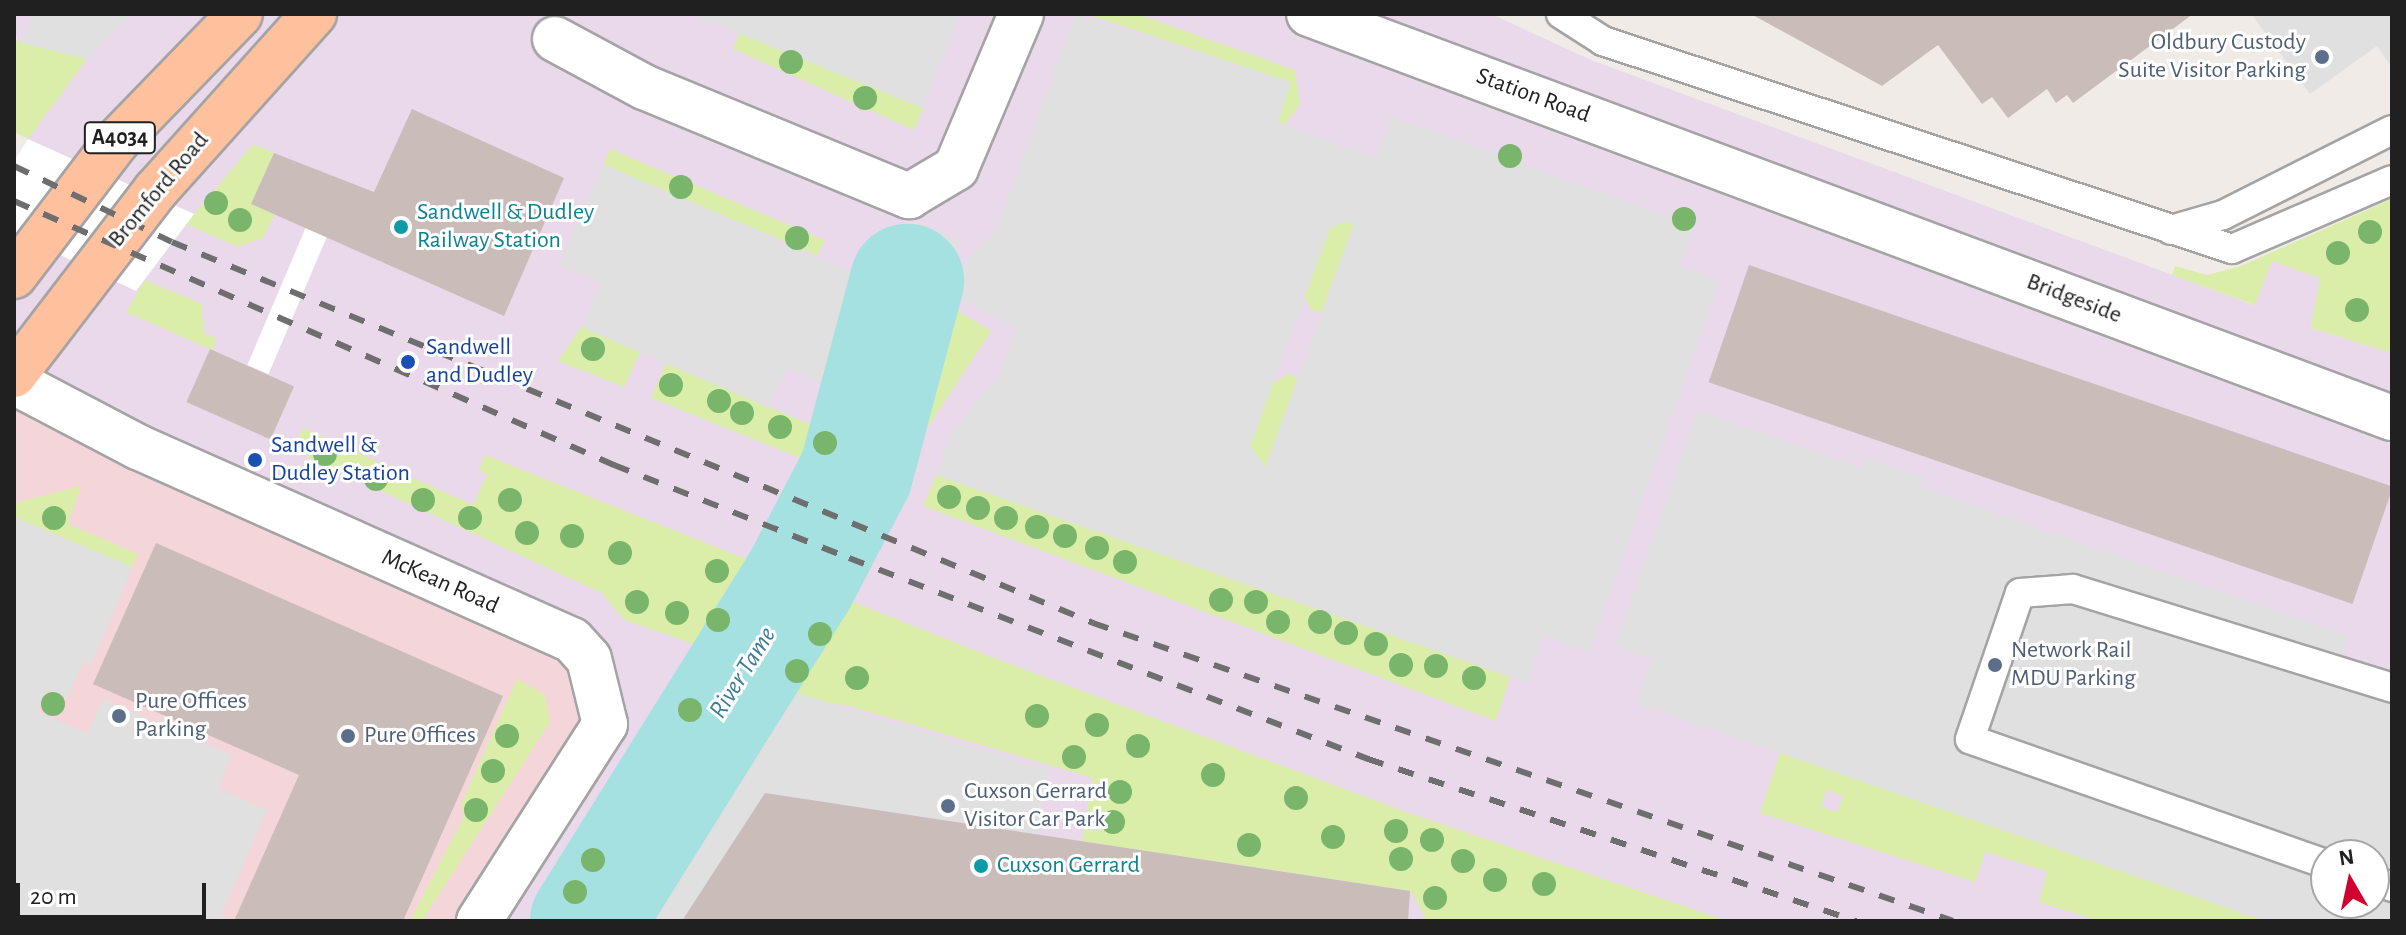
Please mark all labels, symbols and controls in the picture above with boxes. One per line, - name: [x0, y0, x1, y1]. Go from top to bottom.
- place label: Oldbury Custody Suite Visitor Parking: [2118, 29, 2306, 85]
- marker: Oldbury Custody Suite Visitor Parking: [2313, 48, 2331, 66]
- street label: Station Road: [1472, 62, 1594, 130]
- road number: A4034: [82, 120, 158, 156]
- street label: Bromford Road: [103, 127, 215, 253]
- place label: Sandwell & Dudley Railway Station: [417, 199, 594, 255]
- marker: Sandwell & Dudley Railway Station: [392, 218, 410, 236]
- street label: Bridgeside: [2022, 268, 2126, 330]
- place label: Sandwell and Dudley: [426, 334, 533, 390]
- marker: Sandwell and Dudley: [397, 351, 419, 373]
- place label: Sandwell & Dudley Station: [271, 432, 410, 488]
- marker: Sandwell & Dudley Station: [246, 451, 264, 469]
- street label: McKean Road: [377, 543, 503, 621]
- water label: River Tame: [703, 621, 783, 725]
- place label: Network Rail MDU Parking: [2011, 637, 2136, 693]
- marker: Network Rail MDU Parking: [1986, 656, 2004, 674]
- place label: Pure Offices Parking: [135, 688, 247, 744]
- marker: Pure Offices Parking: [110, 707, 128, 725]
- place label: Pure Offices: [364, 722, 476, 750]
- marker: Pure Offices: [339, 727, 357, 745]
- place label: Cuxson Gerrard Visitor Car Park: [964, 778, 1107, 834]
- marker: Cuxson Gerrard Visitor Car Park: [939, 797, 957, 815]
- north arrow: [2310, 839, 2390, 919]
- text: N: [2337, 845, 2356, 869]
- place label: Cuxson Gerrard: [997, 852, 1140, 880]
- marker: Cuxson Gerrard: [972, 857, 990, 875]
- scale bar: [20, 867, 210, 917]
- text: 20 m: [30, 885, 77, 909]

